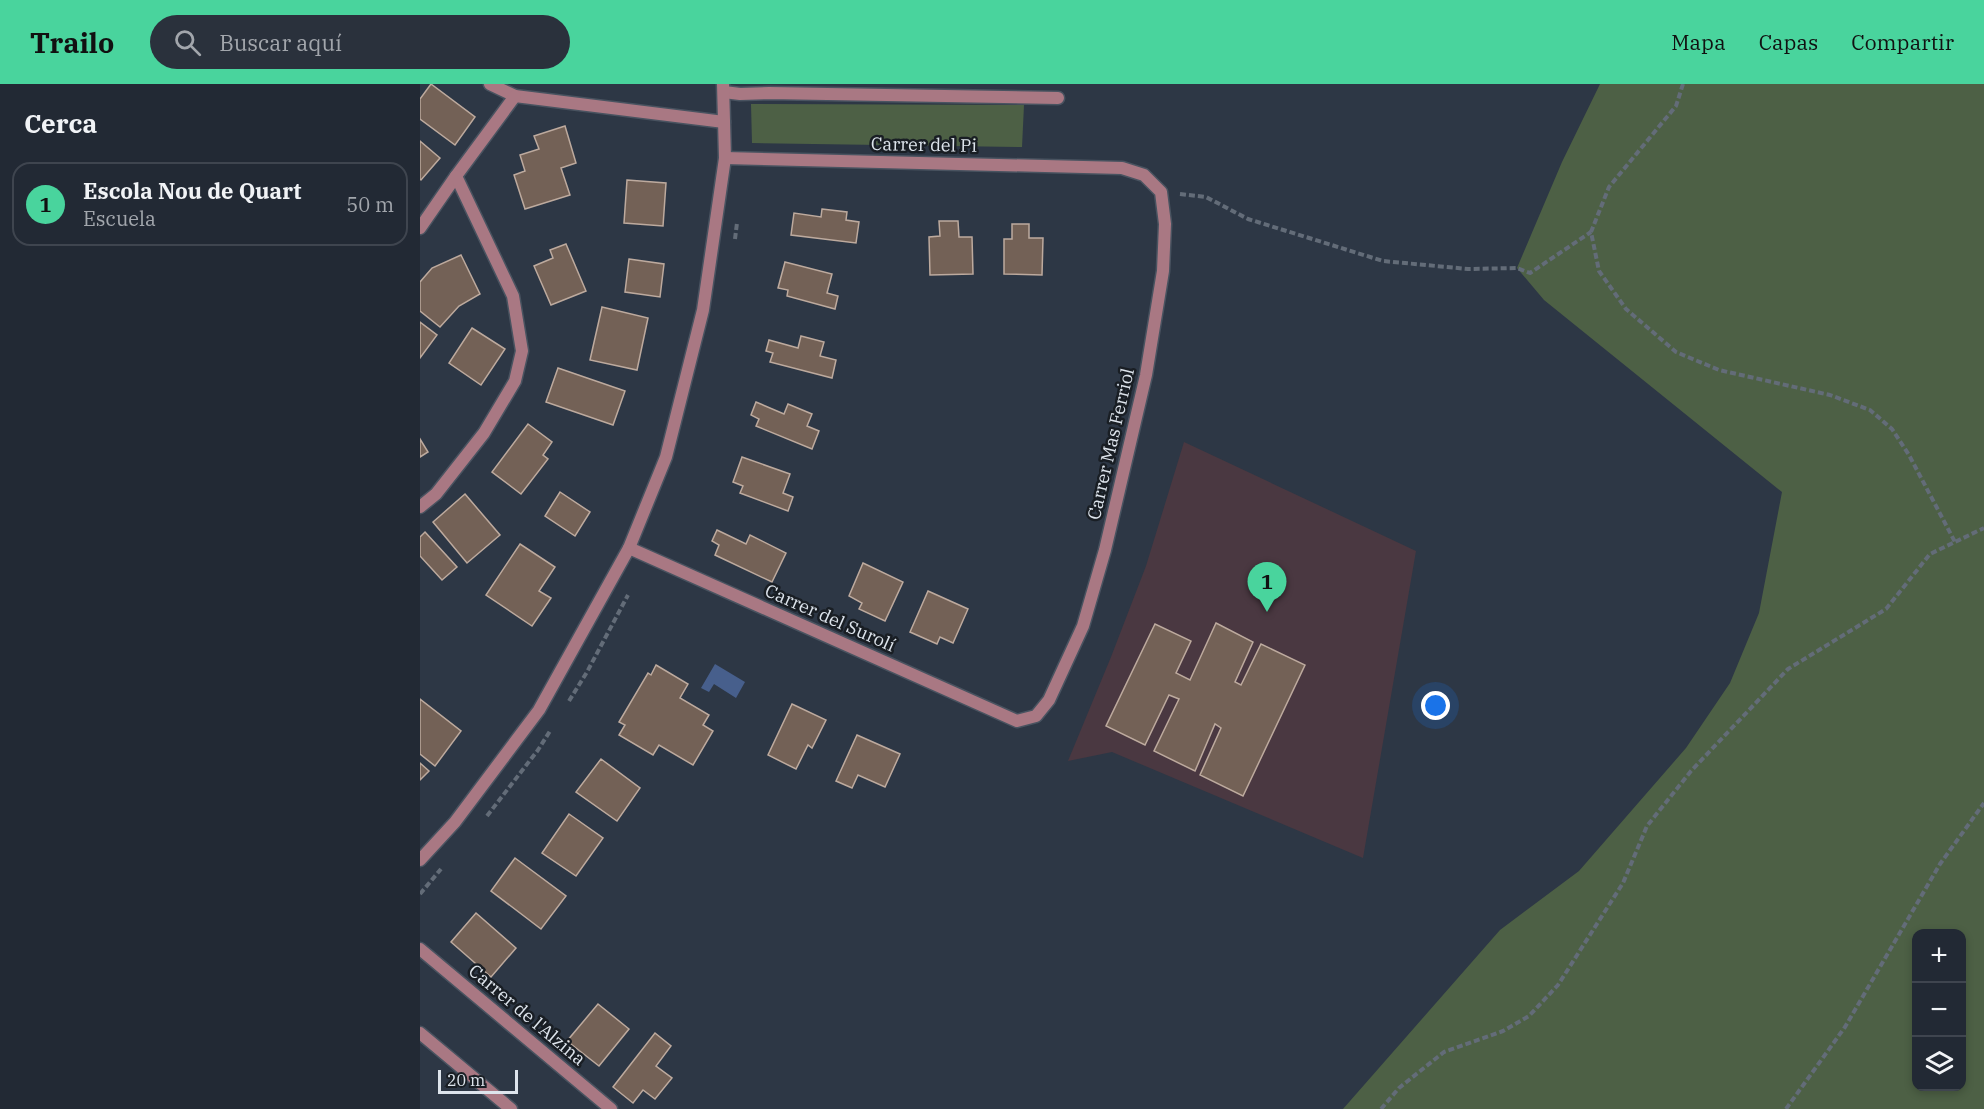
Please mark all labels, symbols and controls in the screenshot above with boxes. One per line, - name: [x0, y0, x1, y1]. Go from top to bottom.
- search box: [150, 15, 570, 69]
- text: Trailo: [30, 24, 114, 61]
- icon: search: [171, 26, 204, 59]
- text: Buscar aquí: [219, 28, 342, 57]
- text: Mapa: [1671, 28, 1726, 56]
- text: Capas: [1759, 28, 1818, 56]
- text: Compartir: [1851, 28, 1954, 56]
- text: Cerca: [24, 106, 97, 140]
- street label: Carrer del Pi: [871, 132, 978, 157]
- text: Escola Nou de Quart: [83, 176, 302, 205]
- text: 1: [40, 191, 52, 218]
- text: 50 m: [346, 191, 394, 218]
- text: Escuela: [83, 205, 156, 232]
- street label: Carrer Mas Ferriol: [1082, 366, 1139, 522]
- pin: 1: [1248, 562, 1286, 612]
- street label: Carrer del Surolí: [761, 579, 899, 657]
- your location: [1421, 691, 1450, 720]
- map controls: [1912, 929, 1966, 1091]
- button: +: [1912, 929, 1966, 983]
- street label: Carrer de l'Alzina: [464, 959, 591, 1070]
- button: −: [1912, 983, 1966, 1037]
- button: layers: [1912, 1037, 1966, 1091]
- scale bar: [438, 1067, 518, 1094]
- text: 20 m: [447, 1070, 485, 1090]

